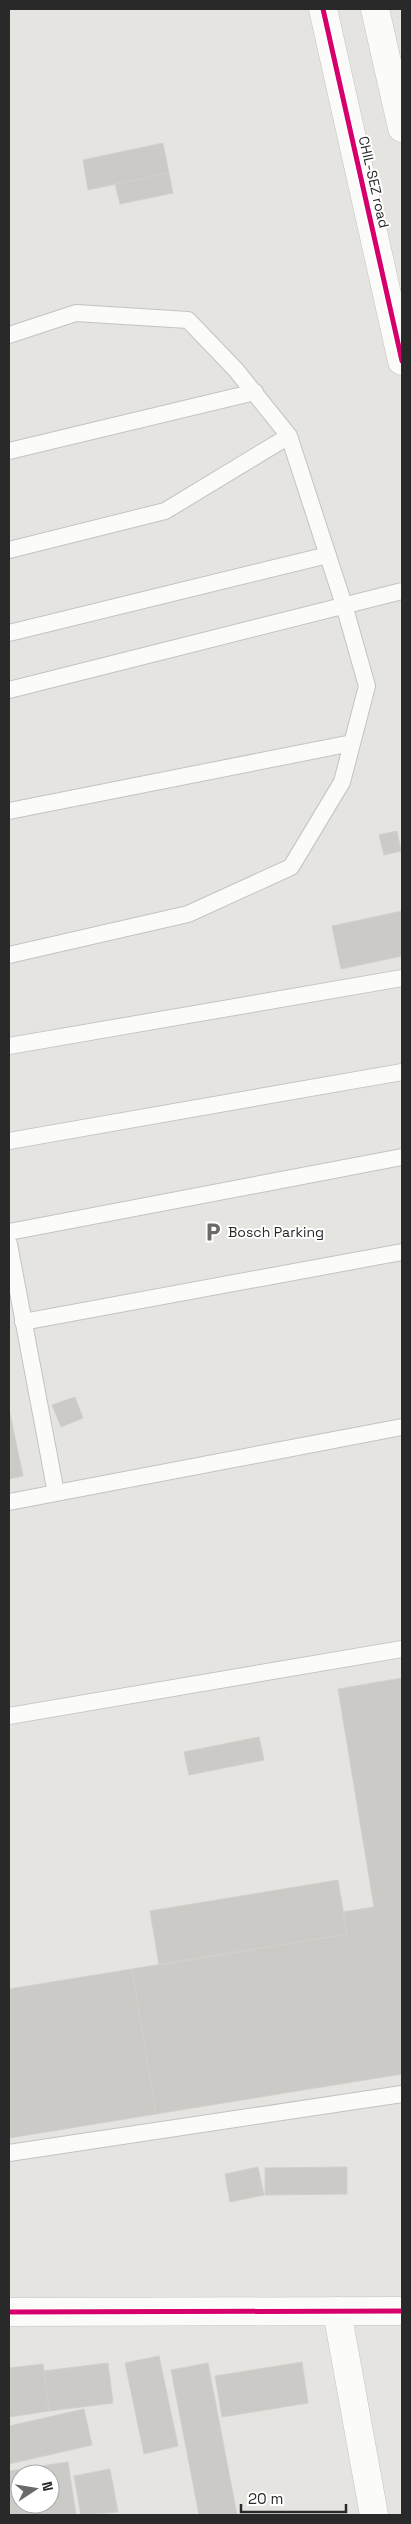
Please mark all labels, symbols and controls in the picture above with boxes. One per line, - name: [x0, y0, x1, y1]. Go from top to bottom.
- street label: CHIL-SEZ road: [355, 134, 393, 230]
- parking icon: Bosch Parking: [202, 1221, 224, 1243]
- place label: Bosch Parking: [228, 1223, 324, 1241]
- north arrow: [10, 2464, 60, 2514]
- text: N: [38, 2480, 57, 2493]
- scale bar: [241, 2482, 346, 2514]
- text: 20 m: [248, 2489, 283, 2508]

